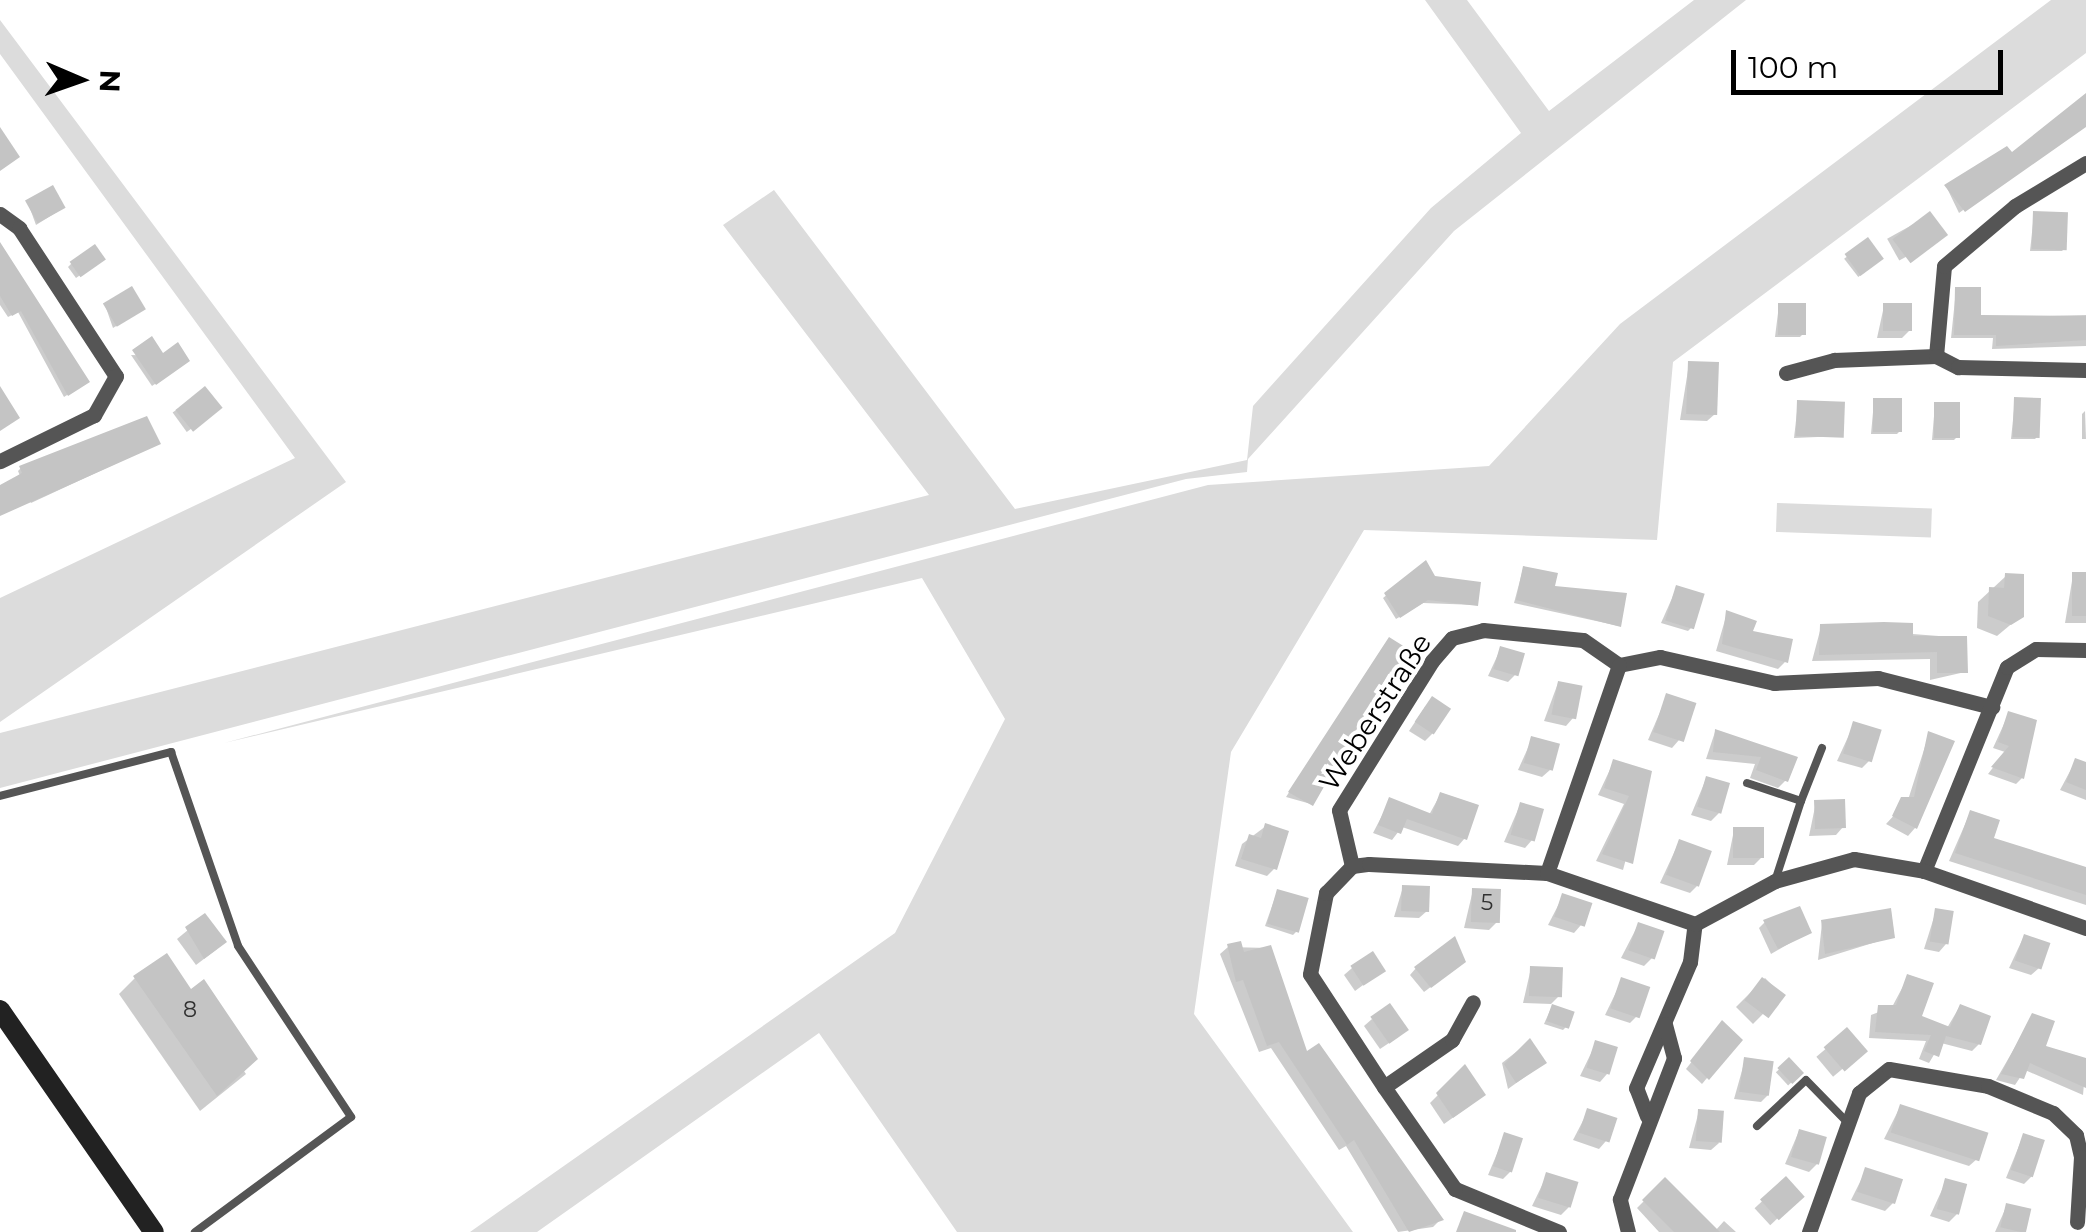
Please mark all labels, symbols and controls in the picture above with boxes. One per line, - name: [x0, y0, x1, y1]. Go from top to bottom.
- north arrow: [30, 30, 130, 130]
- scale bar: [1736, 30, 2008, 92]
- text: 100 m: [1748, 49, 1838, 86]
- text: N: [93, 69, 127, 93]
- street label: Weberstraße: [1312, 627, 1438, 797]
- house number: 5: [1481, 890, 1493, 916]
- house number: 8: [183, 997, 197, 1023]

